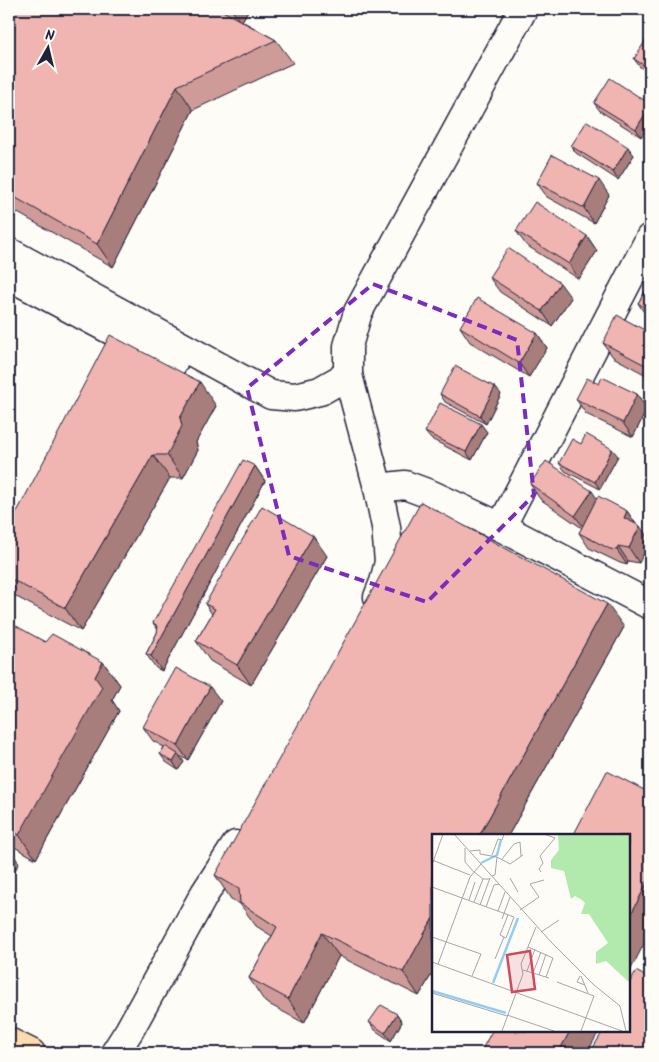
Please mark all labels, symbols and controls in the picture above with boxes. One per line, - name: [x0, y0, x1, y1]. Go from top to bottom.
- north arrow: [22, 22, 72, 72]
- text: N: [44, 25, 56, 48]
- inset map: [432, 834, 629, 1032]

